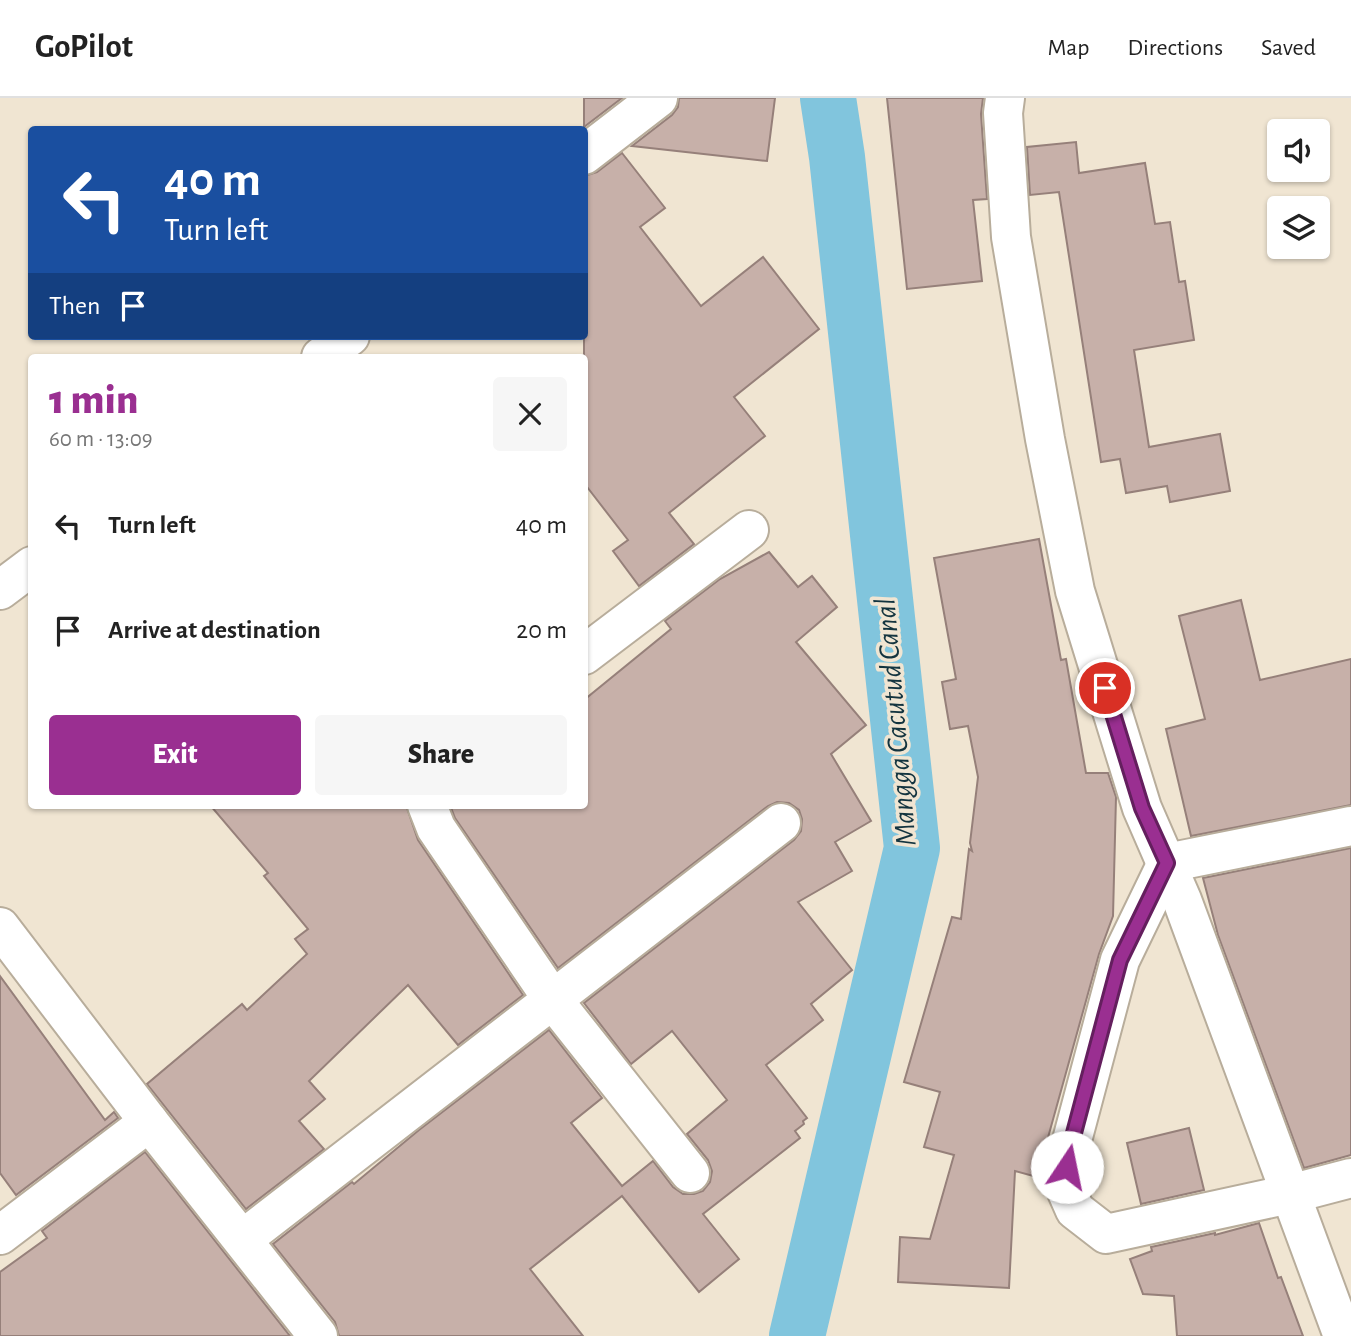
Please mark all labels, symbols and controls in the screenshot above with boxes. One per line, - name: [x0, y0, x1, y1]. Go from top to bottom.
- text: GoPilot: [35, 31, 133, 64]
- text: Map: [1047, 36, 1089, 60]
- text: Directions: [1127, 36, 1223, 60]
- text: Saved: [1261, 36, 1316, 60]
- map controls: [1267, 119, 1330, 259]
- button: sound: [1267, 119, 1330, 182]
- icon: left: [49, 154, 140, 245]
- text: 40 m: [164, 156, 261, 205]
- button: layers: [1267, 196, 1330, 259]
- text: Turn left: [164, 214, 268, 246]
- icon: arrive: [114, 287, 152, 325]
- text: Then: [49, 293, 100, 319]
- button: close: [493, 377, 567, 451]
- text: 1 min: [49, 379, 138, 421]
- text: 60 m · 13:09: [49, 428, 153, 451]
- icon: left: [49, 507, 87, 545]
- text: Turn left: [108, 512, 196, 538]
- text: 40 m: [516, 512, 567, 538]
- water label: Mangga Cacutud Canal: [870, 597, 922, 847]
- icon: arrive: [49, 612, 87, 650]
- text: Arrive at destination: [108, 617, 321, 643]
- text: 20 m: [516, 617, 567, 643]
- pin: [1075, 658, 1135, 718]
- icon: arrive: [1086, 669, 1124, 707]
- button: Exit: [49, 715, 301, 795]
- button: Share: [315, 715, 567, 795]
- position arrow: [1030, 1130, 1104, 1204]

